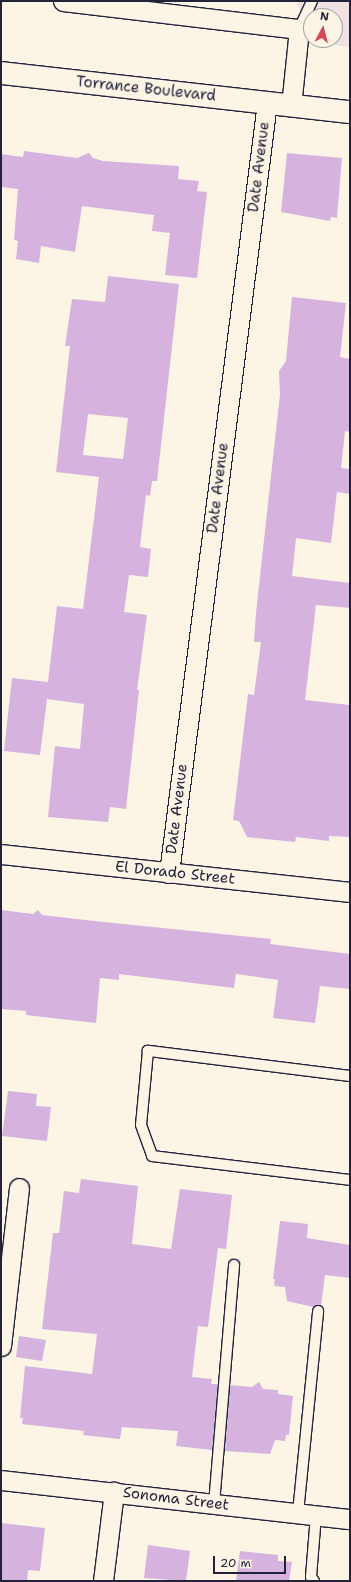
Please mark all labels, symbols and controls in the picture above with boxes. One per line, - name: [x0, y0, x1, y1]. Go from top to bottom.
- north arrow: [303, 8, 343, 48]
- text: N: [319, 9, 330, 25]
- street label: Torrance Boulevard: [75, 73, 217, 105]
- street label: Date Avenue: [245, 121, 273, 213]
- street label: Date Avenue: [204, 442, 232, 534]
- street label: Date Avenue: [163, 763, 191, 855]
- street label: El Dorado Street: [114, 858, 236, 888]
- street label: Sonoma Street: [122, 1484, 230, 1514]
- scale bar: [215, 1548, 288, 1574]
- text: 20 m: [220, 1555, 251, 1571]

